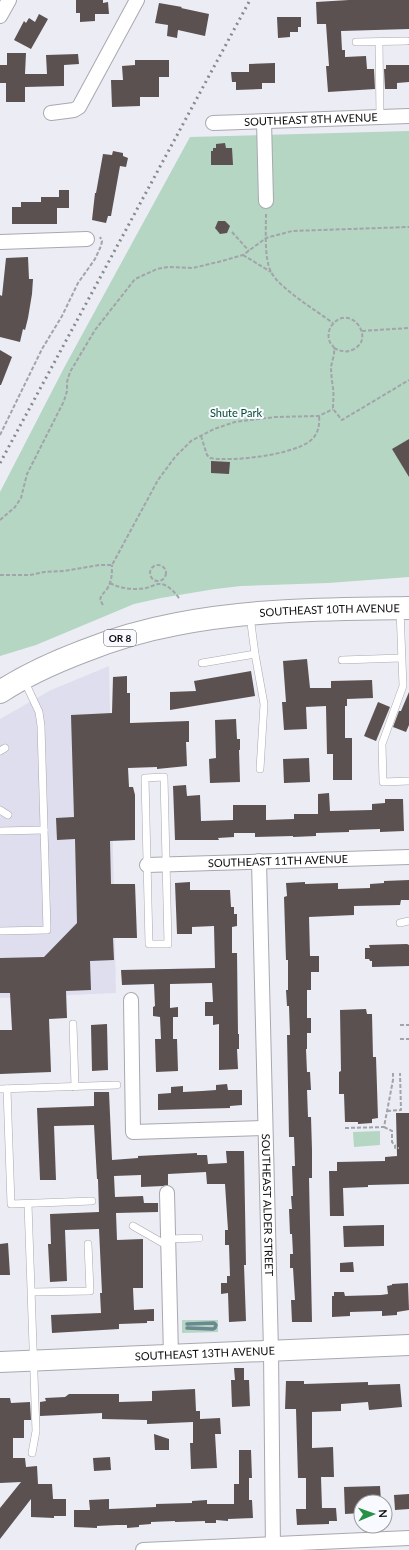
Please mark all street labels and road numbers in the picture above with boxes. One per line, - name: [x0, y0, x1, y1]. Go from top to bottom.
- street label: SOUTHEAST 8TH AVENUE: [244, 110, 378, 128]
- street label: SOUTHEAST 10TH AVENUE: [259, 601, 400, 619]
- road number: OR 8: [104, 630, 136, 646]
- street label: SOUTHEAST 11TH AVENUE: [208, 852, 348, 869]
- street label: SOUTHEAST ALDER STREET: [260, 1134, 276, 1277]
- street label: SOUTHEAST 13TH AVENUE: [134, 1344, 275, 1362]

